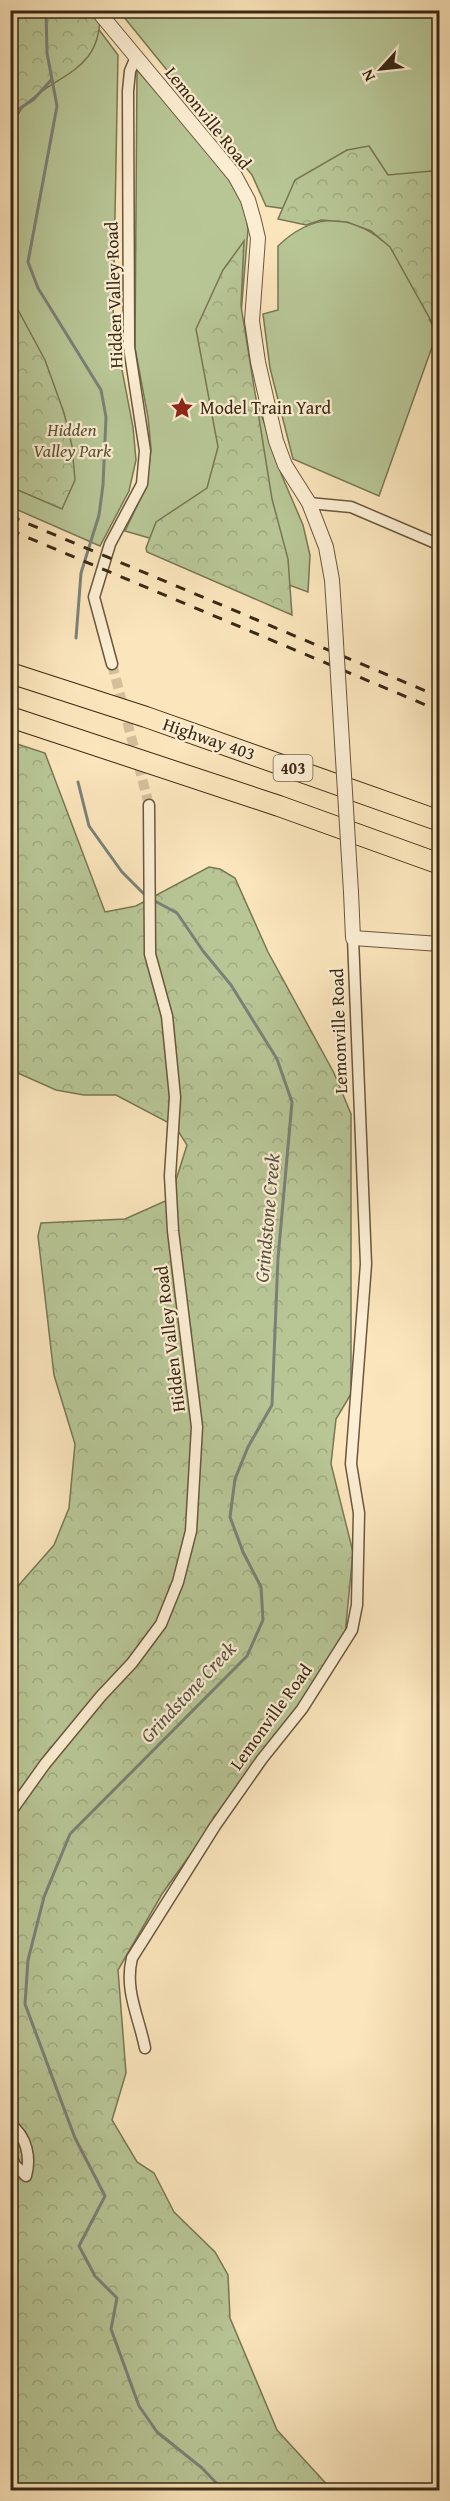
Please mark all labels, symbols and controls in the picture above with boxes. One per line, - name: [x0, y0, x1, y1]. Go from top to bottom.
- north arrow: [351, 39, 411, 99]
- street label: Lemonville Road: [158, 60, 259, 175]
- text: N: [354, 65, 381, 86]
- street label: Hidden Valley Road: [97, 221, 130, 369]
- place label: Model Train Yard: [200, 394, 331, 421]
- place icon: Model Train Yard: [169, 395, 195, 421]
- park label: Hidden Valley Park: [33, 416, 112, 464]
- street label: Highway 403: [159, 710, 259, 767]
- road number: 403: [274, 755, 312, 781]
- street label: Lemonville Road: [323, 967, 354, 1094]
- water label: Grindstone Creek: [246, 1151, 287, 1284]
- street label: Hidden Valley Road: [147, 1264, 192, 1414]
- water label: Grindstone Creek: [133, 1634, 243, 1749]
- street label: Lemonville Road: [223, 1658, 319, 1775]

